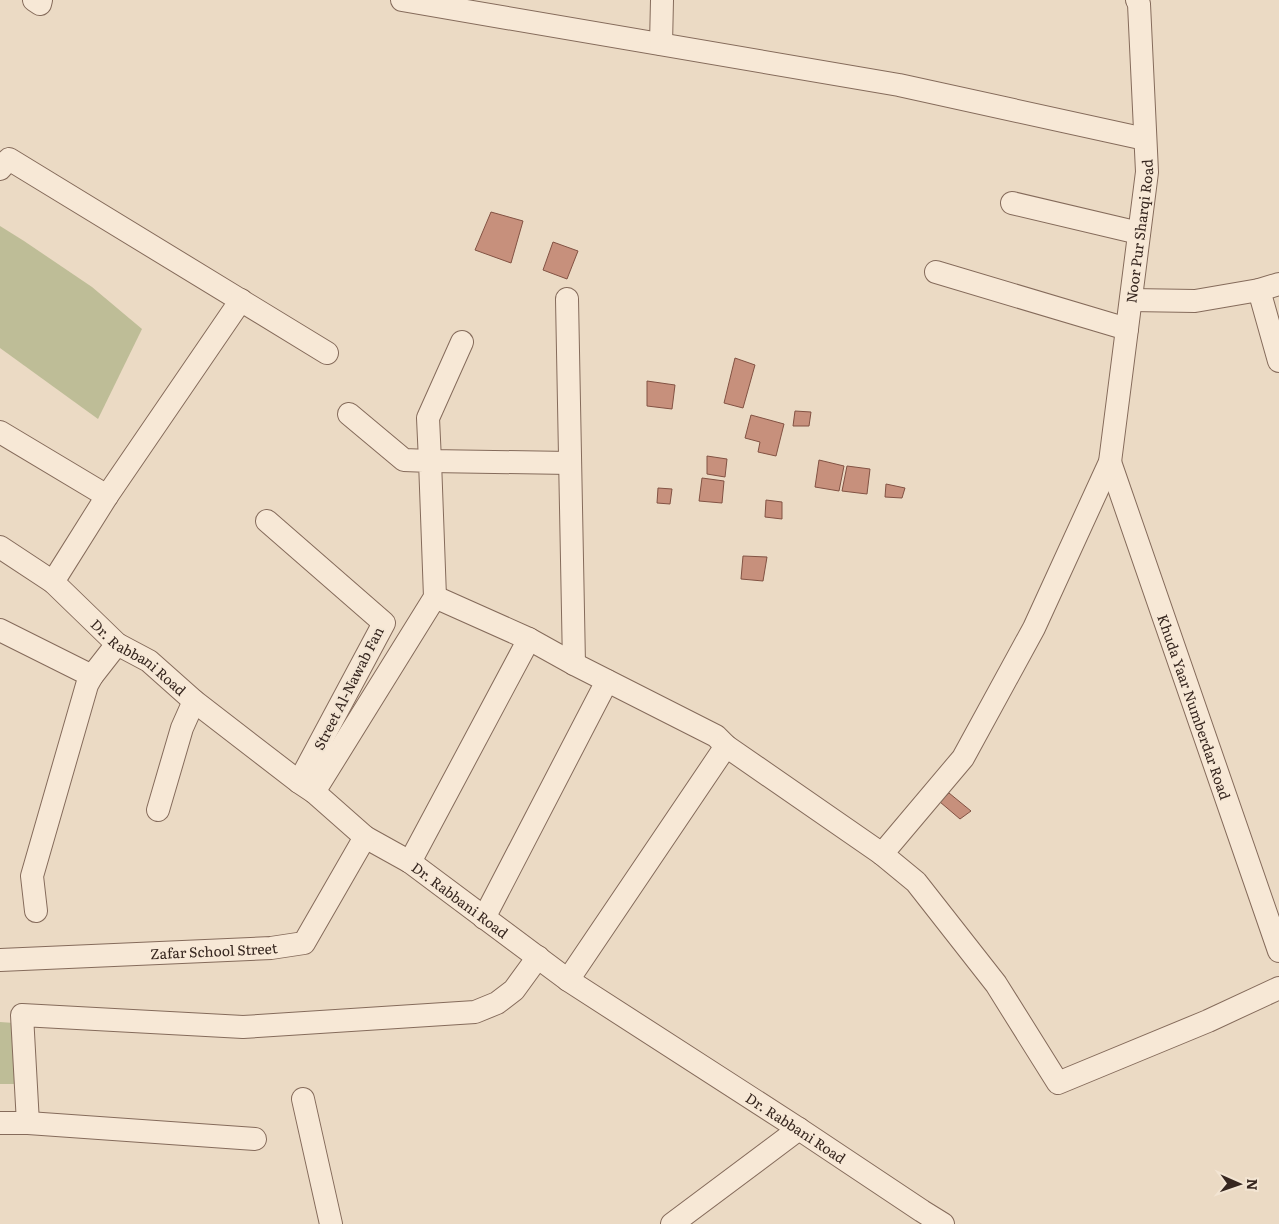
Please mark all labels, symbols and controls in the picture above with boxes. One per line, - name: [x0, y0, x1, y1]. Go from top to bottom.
- street label: Noor Pur Sharqi Road: [1120, 158, 1157, 304]
- street label: Khuda Yaar Numberdar Road: [1153, 611, 1236, 803]
- street label: Dr. Rabbani Road: [87, 614, 191, 700]
- street label: Street Al-Nawab Fan: [308, 623, 388, 753]
- street label: Dr. Rabbani Road: [408, 857, 513, 943]
- street label: Zafar School Street: [150, 937, 279, 963]
- street label: Dr. Rabbani Road: [742, 1087, 850, 1168]
- north arrow: [1214, 1159, 1264, 1209]
- text: N: [1243, 1178, 1263, 1191]

